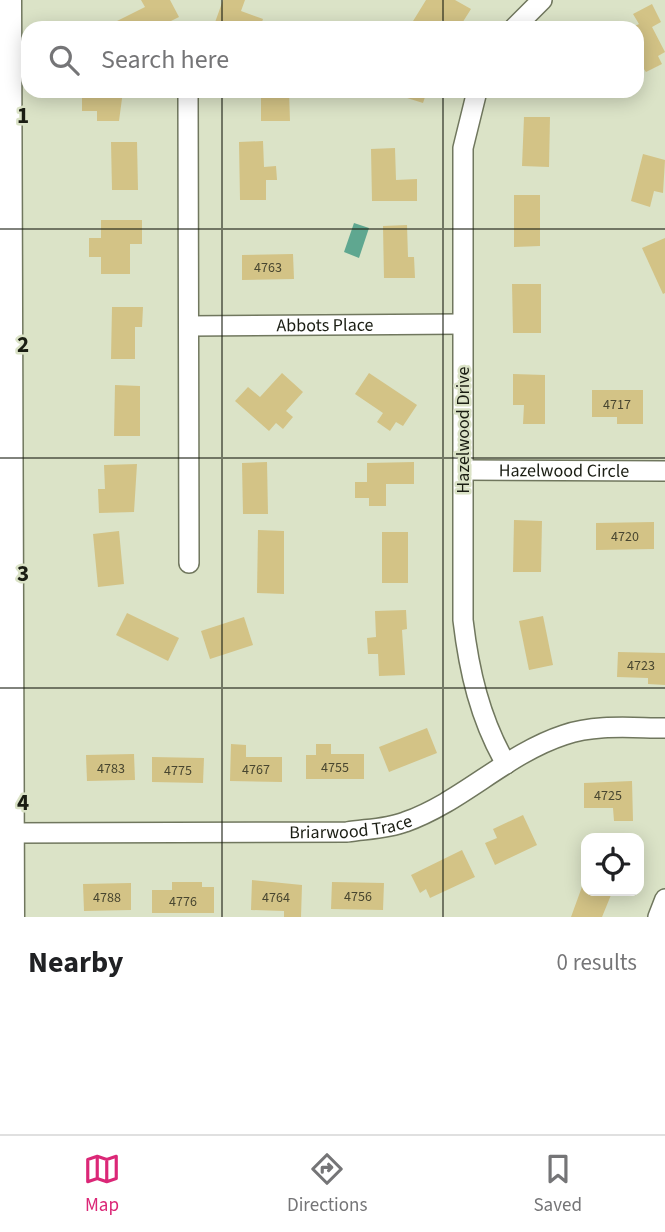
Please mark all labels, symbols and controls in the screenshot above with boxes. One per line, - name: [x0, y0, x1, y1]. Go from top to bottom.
- search box: [21, 21, 644, 98]
- icon: search: [45, 41, 83, 79]
- text: Search here: [101, 41, 229, 78]
- text: 1: [17, 99, 29, 132]
- house number: 4763: [254, 258, 282, 278]
- street label: Abbots Place: [276, 313, 374, 338]
- text: 2: [17, 328, 29, 361]
- street label: Hazelwood Drive: [451, 367, 476, 493]
- house number: 4717: [603, 395, 631, 415]
- street label: Hazelwood Circle: [499, 458, 629, 484]
- house number: 4720: [611, 527, 639, 547]
- text: 3: [17, 557, 29, 590]
- house number: 4723: [627, 656, 655, 676]
- house number: 4755: [321, 758, 349, 778]
- house number: 4783: [97, 759, 125, 779]
- house number: 4767: [242, 760, 270, 780]
- house number: 4775: [164, 761, 192, 781]
- text: 4: [17, 786, 29, 819]
- house number: 4725: [594, 786, 622, 806]
- street label: Briarwood Trace: [289, 808, 416, 845]
- map controls: [581, 833, 644, 896]
- button: locate: [581, 833, 644, 896]
- house number: 4756: [344, 887, 372, 907]
- house number: 4788: [93, 888, 121, 908]
- house number: 4764: [262, 888, 290, 908]
- house number: 4776: [169, 892, 197, 912]
- text: Nearby: [28, 941, 123, 984]
- text: 0 results: [557, 946, 637, 979]
- tab: Map: [83, 1150, 121, 1219]
- tab: Directions: [287, 1150, 367, 1219]
- tab: Saved: [533, 1150, 582, 1219]

